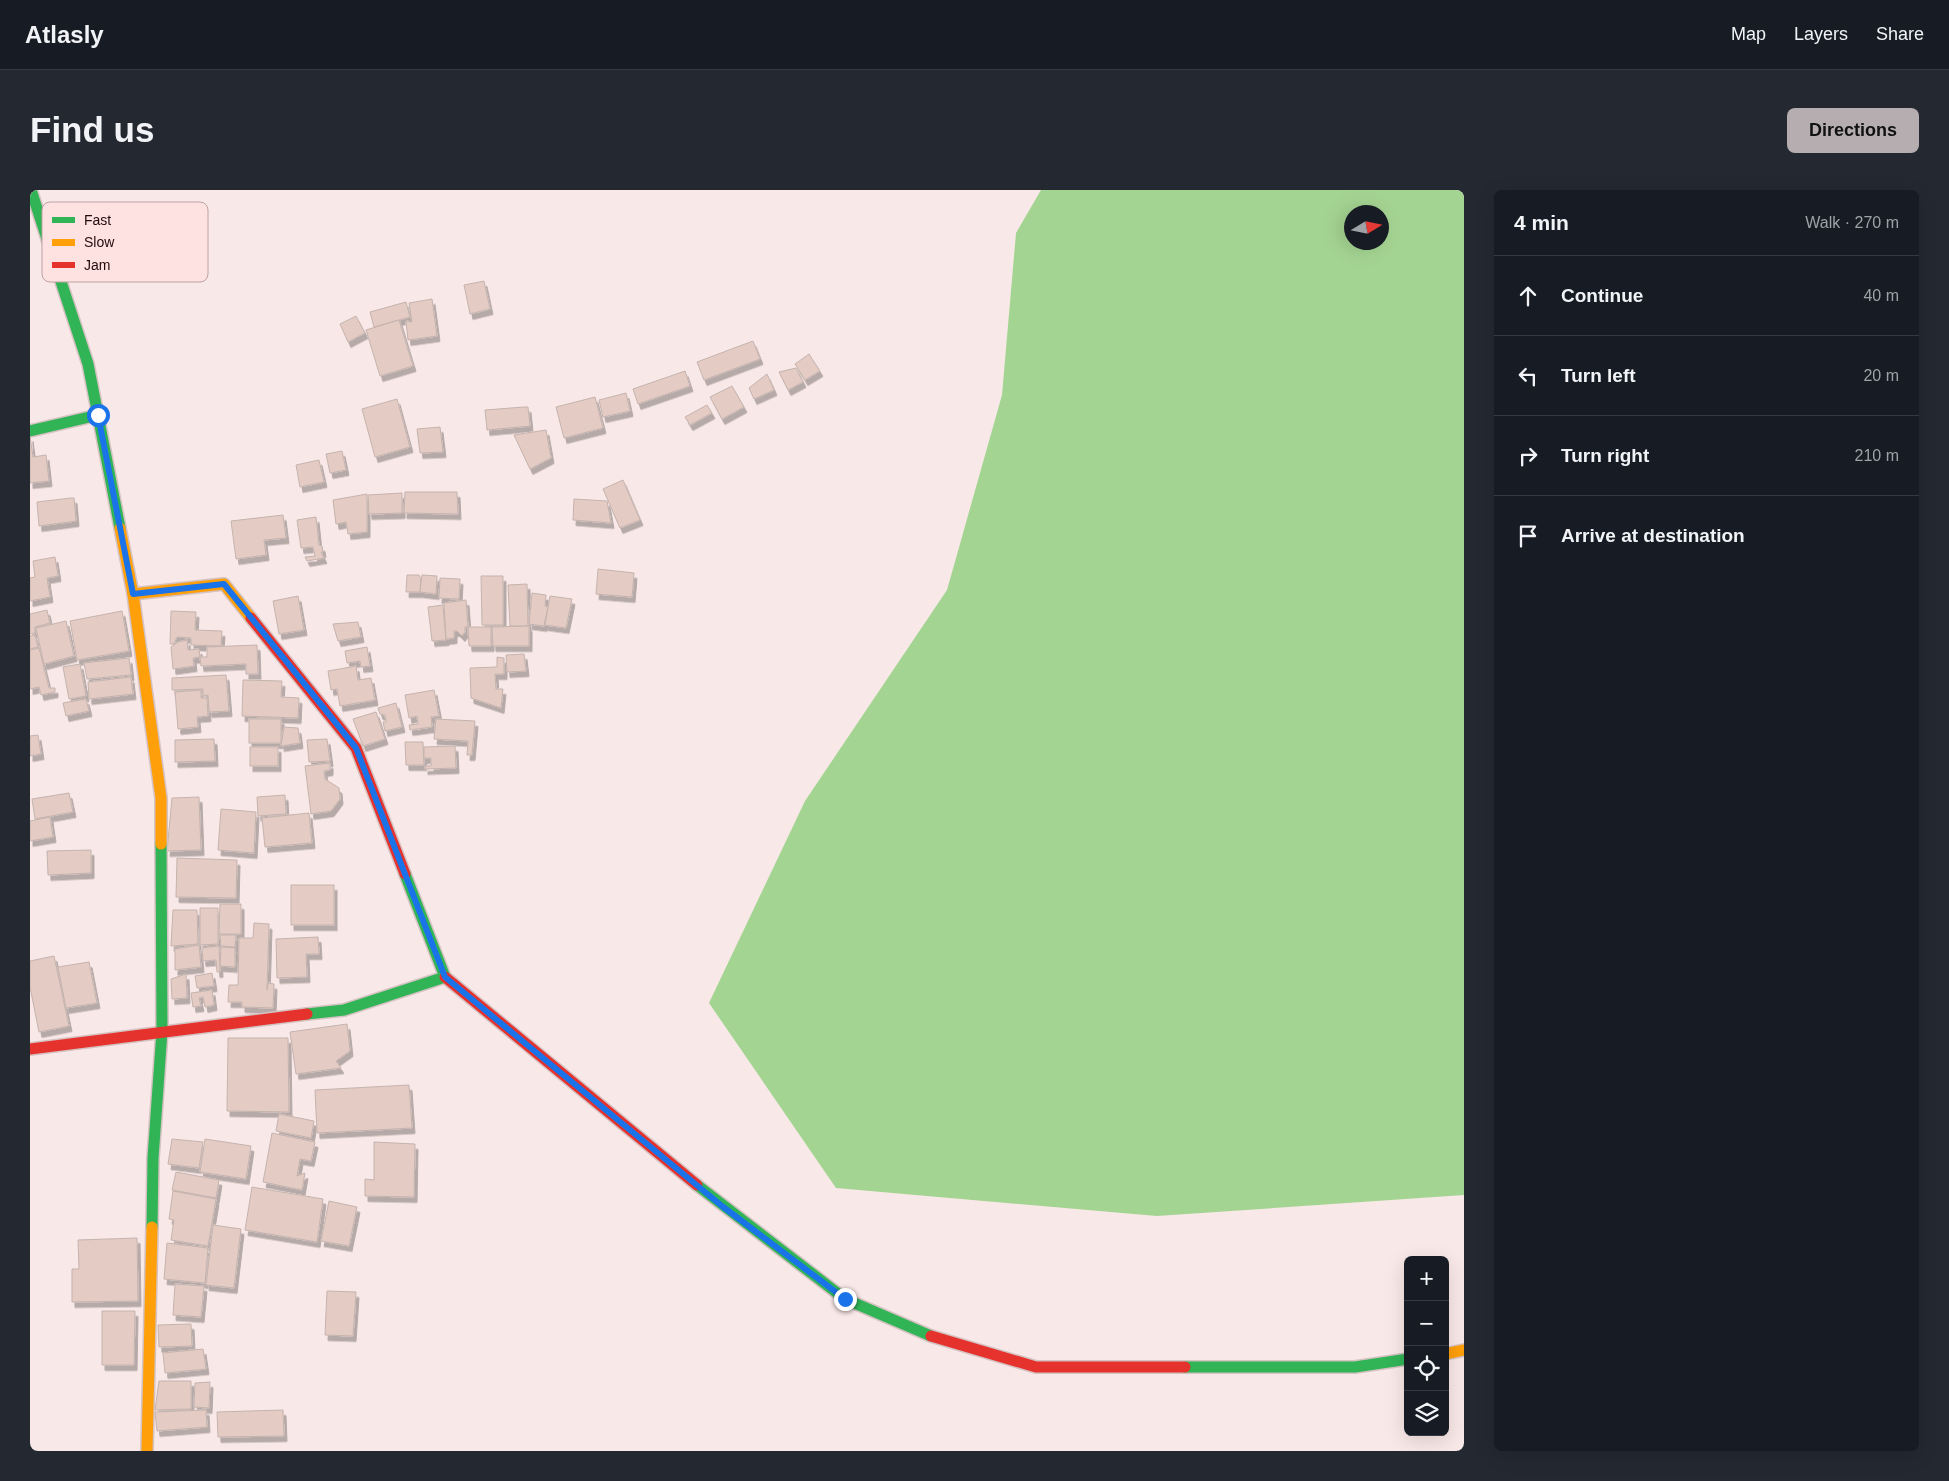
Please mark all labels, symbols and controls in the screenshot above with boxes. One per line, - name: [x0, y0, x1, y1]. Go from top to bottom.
- text: Atlasly: [25, 21, 104, 48]
- text: Map: [1731, 24, 1766, 44]
- text: Layers: [1794, 24, 1848, 44]
- text: Share: [1876, 24, 1924, 44]
- button: Directions: [1787, 108, 1919, 153]
- text: Find us: [30, 110, 154, 149]
- legend: [42, 202, 208, 282]
- north arrow: [1344, 205, 1389, 250]
- text: 4 min: [1514, 211, 1569, 234]
- text: Fast: [84, 212, 111, 228]
- text: Walk · 270 m: [1805, 214, 1899, 231]
- text: Slow: [84, 234, 115, 250]
- text: Jam: [84, 257, 110, 273]
- icon: ahead: [1514, 282, 1542, 310]
- text: Continue: [1561, 285, 1643, 306]
- text: 40 m: [1863, 287, 1899, 304]
- icon: left: [1514, 362, 1542, 390]
- text: Turn left: [1561, 365, 1636, 386]
- text: 20 m: [1863, 367, 1899, 384]
- route start: [87, 404, 110, 427]
- icon: right: [1514, 442, 1542, 470]
- text: Turn right: [1561, 445, 1649, 466]
- text: 210 m: [1855, 447, 1899, 464]
- icon: arrive: [1514, 522, 1542, 550]
- text: Arrive at destination: [1561, 525, 1745, 546]
- map controls: [1404, 1256, 1449, 1436]
- button: +: [1404, 1256, 1449, 1301]
- route end: [834, 1288, 857, 1311]
- button: −: [1404, 1301, 1449, 1346]
- button: locate: [1404, 1346, 1449, 1391]
- button: layers: [1404, 1391, 1449, 1436]

